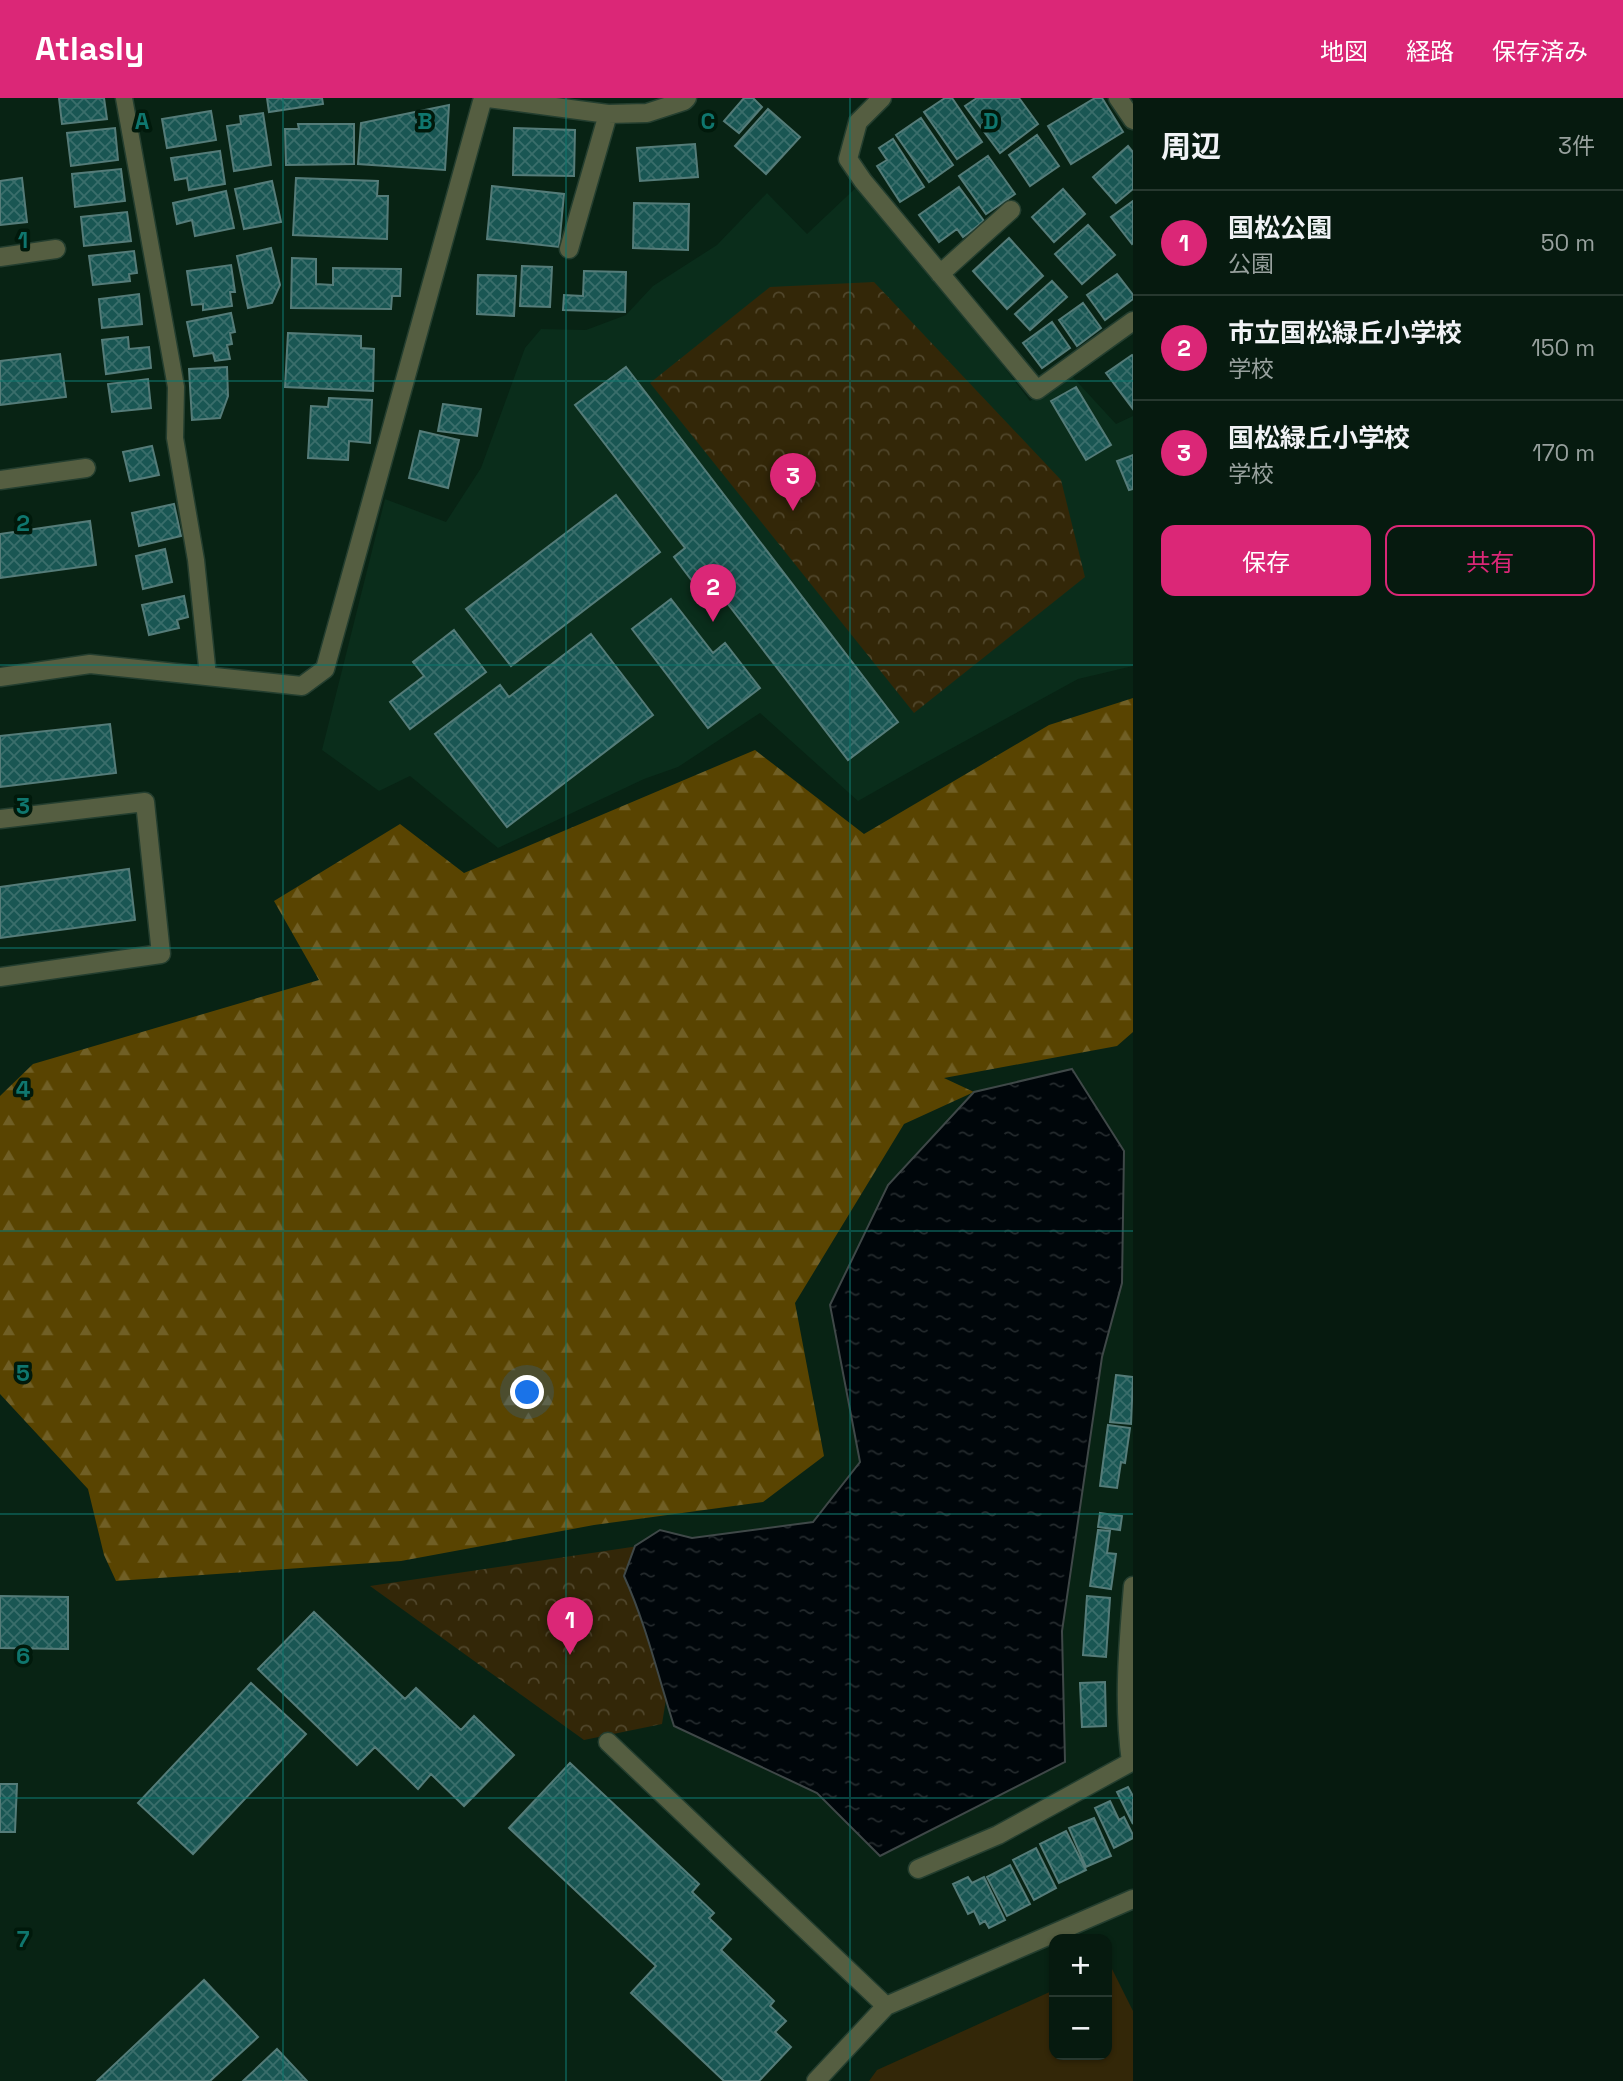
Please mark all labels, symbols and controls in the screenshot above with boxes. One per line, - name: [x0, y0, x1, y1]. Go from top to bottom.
- text: Atlasly: [35, 28, 144, 70]
- text: 地図: [1320, 36, 1368, 67]
- text: 経路: [1406, 36, 1454, 67]
- text: 保存済み: [1492, 36, 1588, 67]
- text: A: [135, 106, 150, 136]
- text: B: [417, 106, 433, 136]
- text: C: [701, 106, 715, 136]
- text: D: [983, 106, 999, 136]
- text: 周辺: [1161, 127, 1221, 166]
- text: 3件: [1558, 131, 1595, 161]
- text: 国松公園: [1228, 211, 1332, 245]
- text: 1: [18, 225, 28, 255]
- text: 1: [1179, 228, 1189, 258]
- text: 50 m: [1541, 228, 1595, 258]
- text: 公園: [1228, 249, 1274, 279]
- text: 市立国松緑丘小学校: [1228, 316, 1462, 350]
- text: 2: [1177, 333, 1191, 363]
- text: 150 m: [1531, 333, 1595, 363]
- text: 学校: [1228, 354, 1274, 384]
- text: 国松緑丘小学校: [1228, 421, 1410, 455]
- text: 3: [1177, 438, 1191, 468]
- text: 170 m: [1532, 438, 1595, 468]
- pin: 3: [770, 453, 816, 511]
- text: 学校: [1228, 459, 1274, 489]
- text: 2: [16, 508, 30, 538]
- button: 保存: [1161, 525, 1371, 596]
- button: 共有: [1385, 525, 1595, 596]
- pin: 2: [690, 564, 736, 622]
- text: 3: [16, 791, 30, 821]
- text: 4: [16, 1074, 31, 1104]
- text: 5: [16, 1358, 30, 1388]
- your location: [510, 1375, 544, 1409]
- pin: 1: [547, 1597, 593, 1655]
- text: 6: [16, 1641, 30, 1671]
- text: 7: [17, 1924, 30, 1954]
- map controls: [1049, 1934, 1112, 2060]
- button: +: [1049, 1934, 1112, 1997]
- button: −: [1049, 1997, 1112, 2060]

